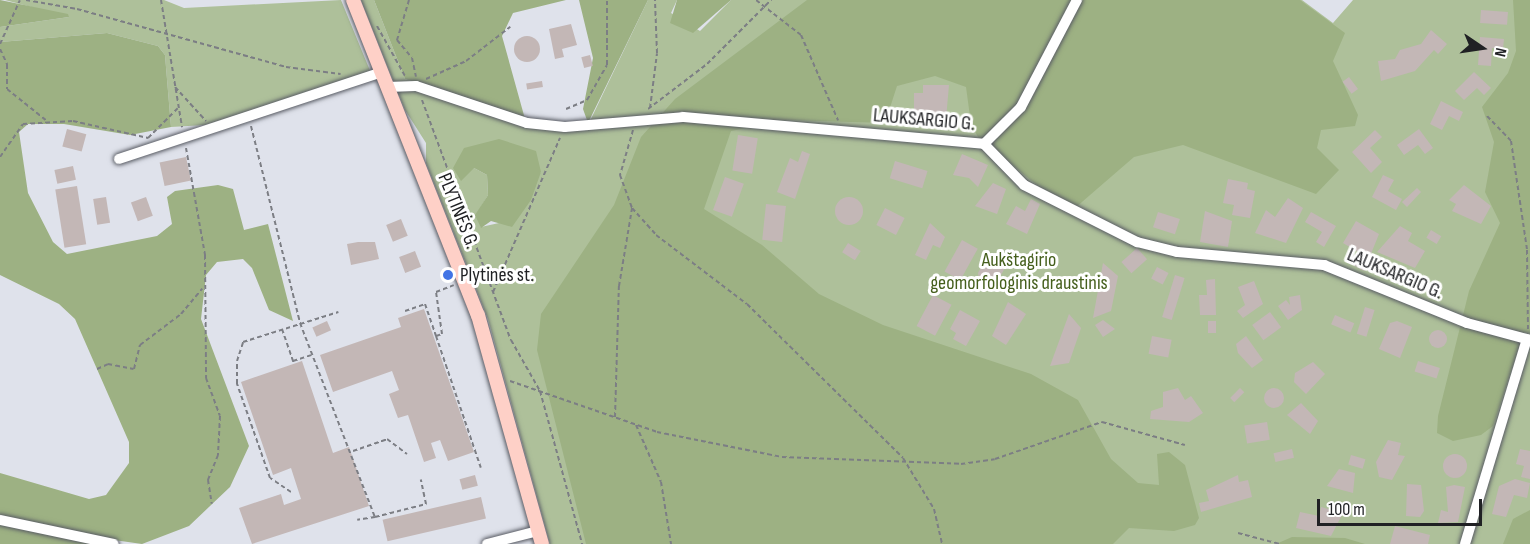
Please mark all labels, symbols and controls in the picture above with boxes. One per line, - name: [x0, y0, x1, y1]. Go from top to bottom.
- north arrow: [1452, 18, 1512, 78]
- text: N: [1490, 46, 1510, 58]
- street label: LAUKSARGIO G.: [872, 104, 976, 136]
- street label: PLYTINĖS G.: [432, 170, 484, 252]
- street label: LAUKSARGIO G.: [1343, 243, 1447, 305]
- park label: Aukštagirio geomorfologinis draustinis: [930, 248, 1108, 295]
- place label: Plytinės st.: [460, 263, 534, 287]
- marker: Plytinės st.: [441, 268, 455, 282]
- scale bar: [1320, 487, 1485, 525]
- text: 100 m: [1328, 499, 1365, 520]

